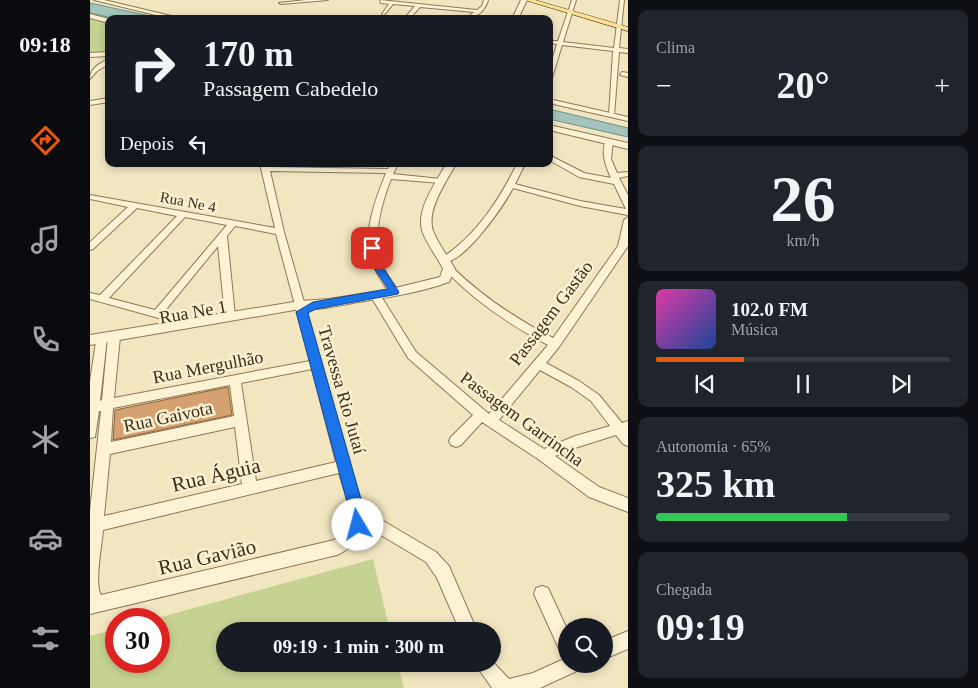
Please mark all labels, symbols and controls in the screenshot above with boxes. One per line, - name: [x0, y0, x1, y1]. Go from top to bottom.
- text: 09:18: [19, 32, 71, 57]
- icon: right: [120, 35, 185, 100]
- text: 170 m: [203, 35, 293, 74]
- text: Clima: [656, 39, 695, 56]
- text: 20°: [776, 64, 830, 106]
- text: −: [656, 70, 672, 101]
- text: +: [934, 70, 950, 101]
- text: Passagem Cabedelo: [203, 76, 378, 101]
- icon: directions: [28, 123, 63, 158]
- icon: left: [184, 130, 212, 158]
- text: Depois: [120, 133, 174, 154]
- text: 26: [771, 163, 836, 235]
- street label: Rua Ne 4: [159, 189, 218, 215]
- icon: music: [28, 222, 63, 257]
- pin: [351, 227, 393, 269]
- text: km/h: [787, 232, 819, 249]
- icon: arrive: [358, 234, 386, 262]
- street label: Passagem Gastão: [505, 257, 597, 369]
- street label: Rua Ne 1: [158, 296, 228, 328]
- text: 102.0 FM: [731, 299, 808, 320]
- text: Música: [731, 321, 778, 338]
- icon: phone: [28, 322, 63, 357]
- street label: Travessa Rio Jutaí: [314, 324, 370, 456]
- street label: Rua Mergulhão: [151, 346, 265, 388]
- street label: Passagem Garrincha: [456, 368, 588, 470]
- icon: previous: [691, 370, 719, 398]
- icon: pause: [789, 370, 817, 398]
- icon: next: [887, 370, 915, 398]
- street label: Rua Gaivota: [122, 398, 214, 436]
- icon: climate: [28, 422, 63, 457]
- text: Autonomia · 65%: [656, 438, 771, 455]
- street label: Rua Águia: [169, 453, 263, 497]
- text: 325 km: [656, 463, 775, 505]
- position arrow: [331, 498, 383, 550]
- icon: car: [28, 521, 63, 556]
- street label: Rua Gavião: [156, 534, 258, 580]
- text: Chegada: [656, 581, 712, 598]
- text: 09:19: [656, 606, 745, 648]
- speed limit sign: 30: [105, 608, 170, 673]
- map controls: [558, 618, 613, 673]
- button: search: [558, 618, 613, 673]
- icon: filters: [28, 621, 63, 656]
- text: 09:19 · 1 min · 300 m: [273, 636, 444, 657]

